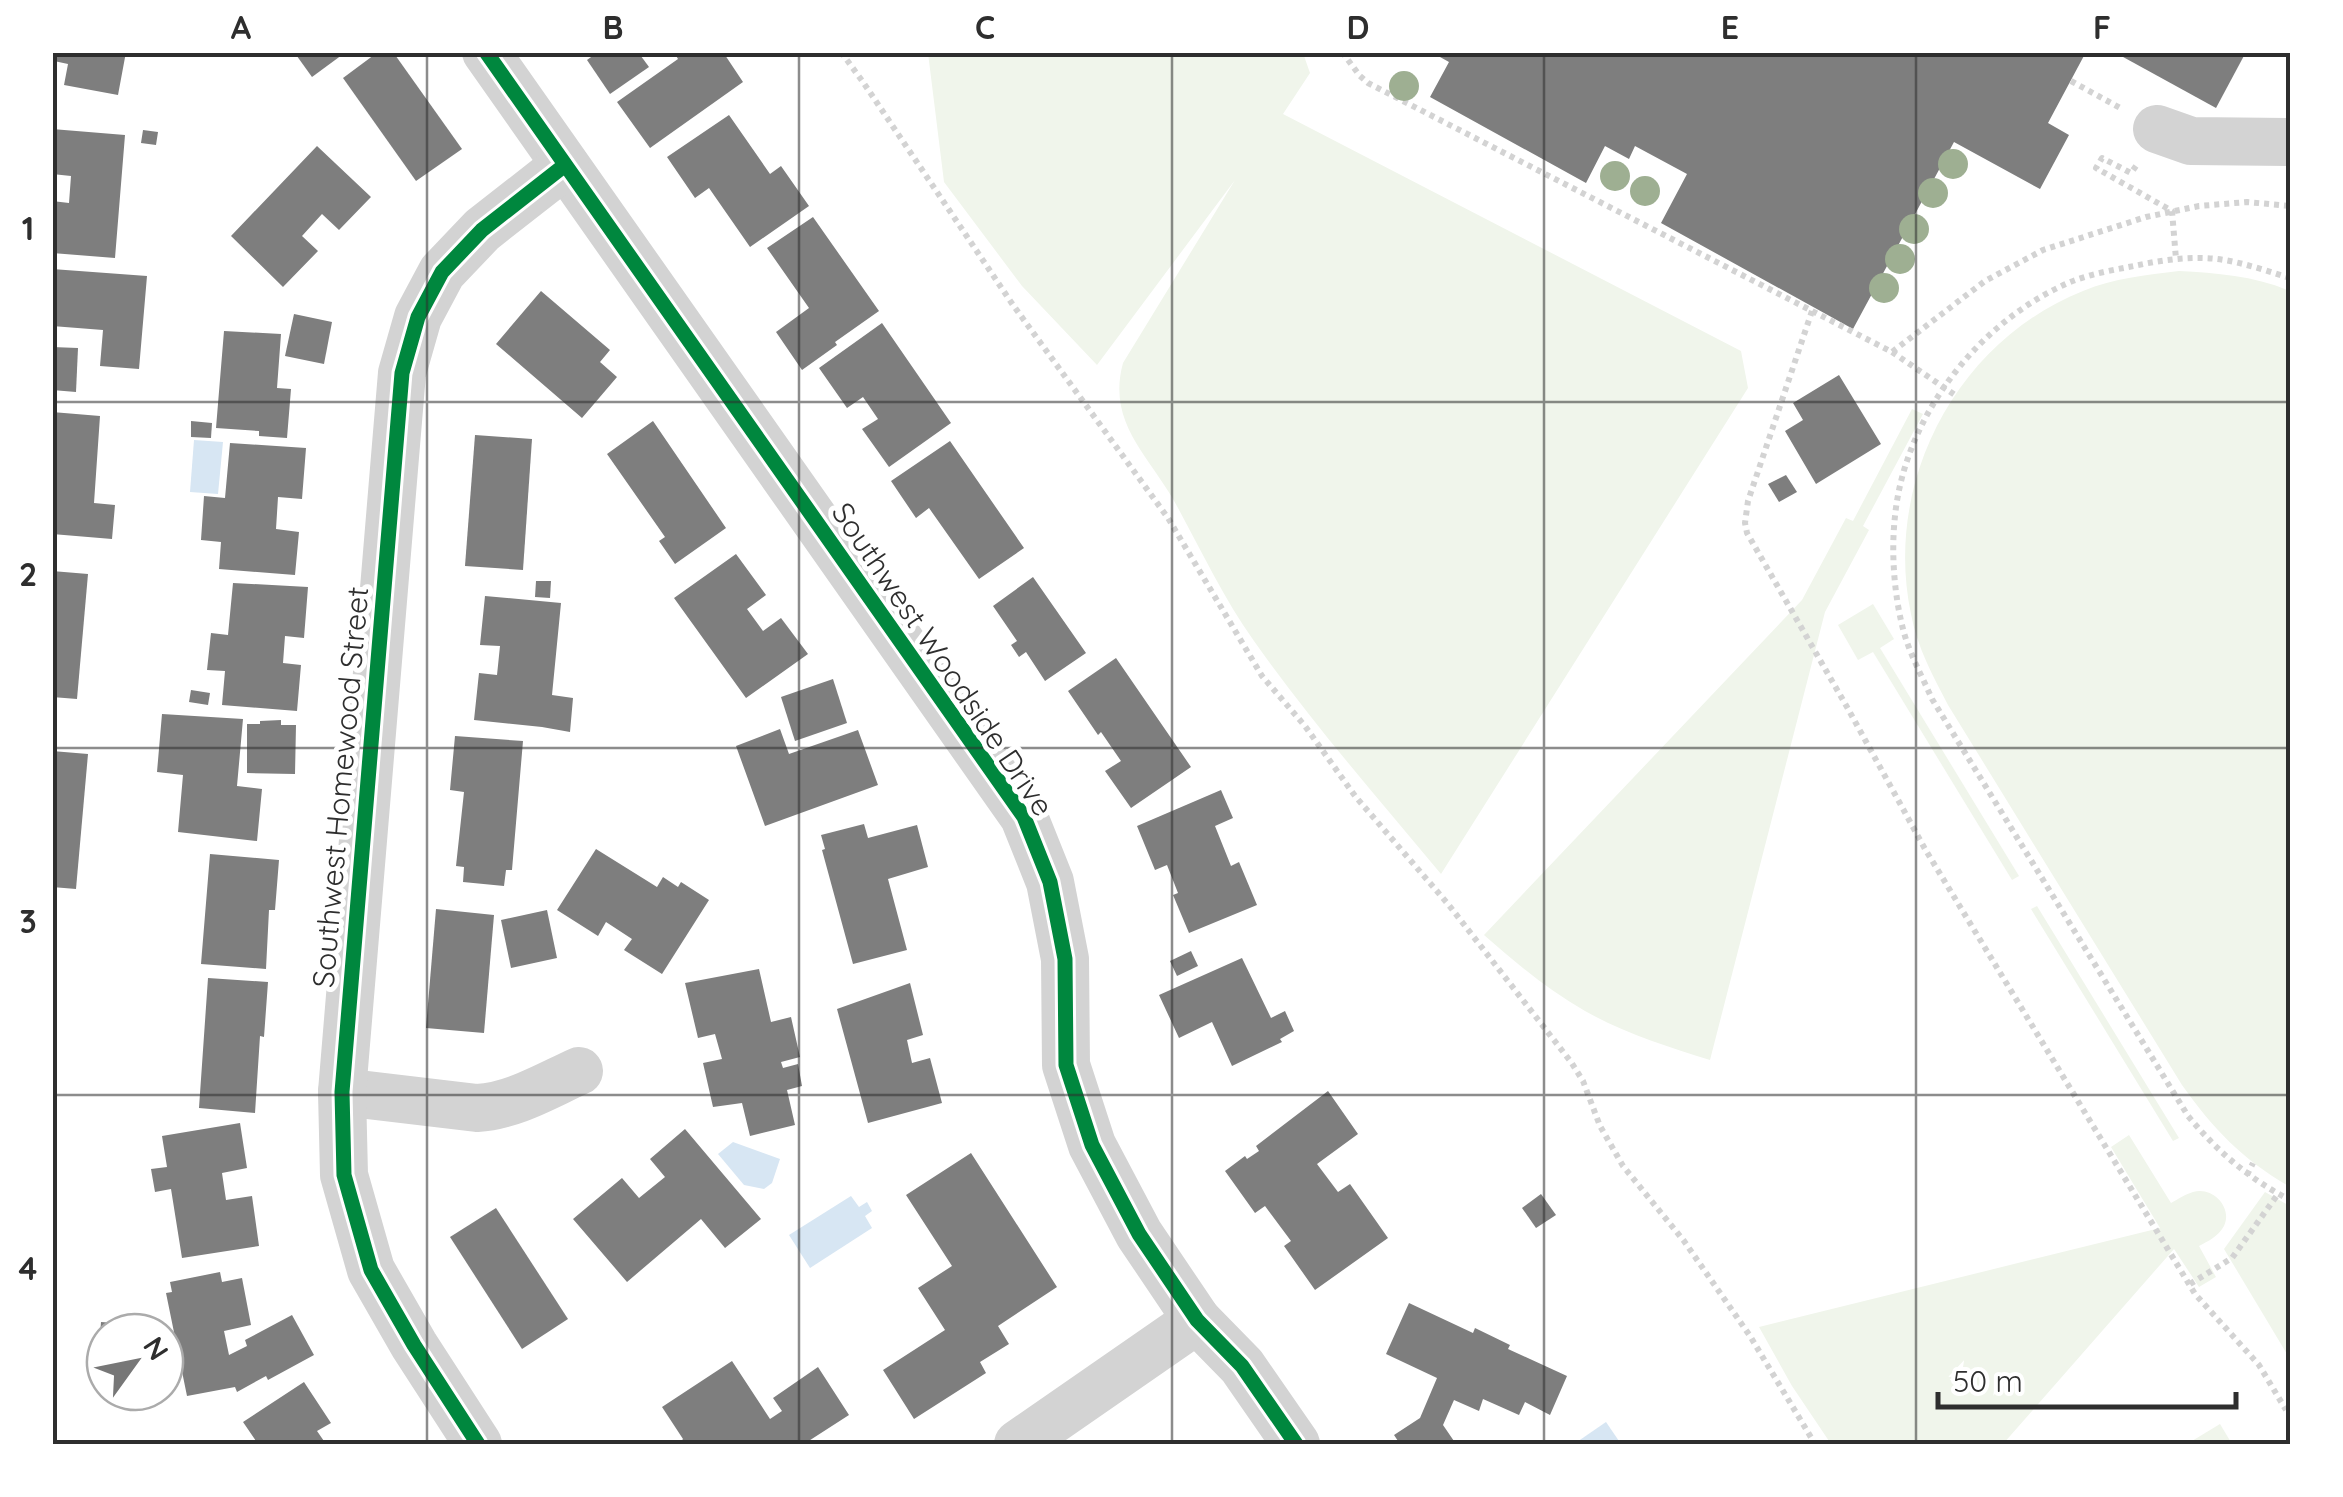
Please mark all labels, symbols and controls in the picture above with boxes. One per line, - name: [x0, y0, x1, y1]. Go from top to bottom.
- text: A: [231, 7, 252, 47]
- text: B: [603, 7, 623, 47]
- text: C: [975, 7, 995, 47]
- text: D: [1347, 7, 1369, 47]
- text: E: [1721, 7, 1739, 47]
- text: F: [2093, 7, 2111, 47]
- text: 1: [22, 208, 34, 248]
- street label: Southwest Woodside Drive: [824, 495, 1062, 823]
- text: 2: [19, 554, 37, 594]
- street label: Southwest Homewood Street: [304, 585, 376, 989]
- text: 3: [19, 901, 37, 941]
- text: 4: [19, 1248, 38, 1288]
- north arrow: [85, 1312, 185, 1412]
- text: N: [136, 1330, 177, 1366]
- scale bar: [1938, 1347, 2236, 1409]
- text: 50 m: [1953, 1362, 2023, 1400]

